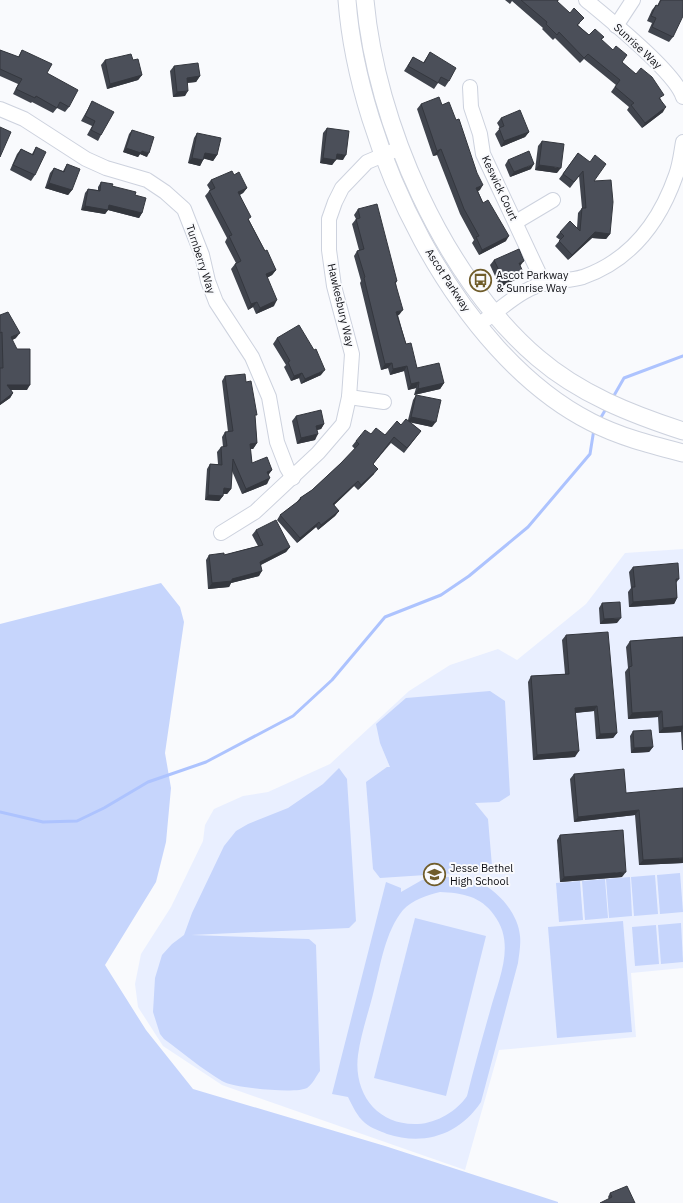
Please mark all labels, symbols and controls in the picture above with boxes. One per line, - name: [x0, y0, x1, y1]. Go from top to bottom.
- street label: Sunrise Way: [611, 20, 665, 72]
- street label: Keswick Court: [479, 153, 521, 223]
- street label: Turnberry Way: [183, 223, 219, 296]
- street label: Ascot Parkway: [422, 246, 474, 315]
- street label: Hawkesbury Way: [325, 262, 357, 348]
- bus stop icon: Ascot Parkway & Sunrise Way: [467, 268, 493, 294]
- place label: Ascot Parkway & Sunrise Way: [496, 268, 569, 295]
- school or university icon: Jesse Bethel High School: [422, 861, 448, 887]
- place label: Jesse Bethel High School: [450, 861, 513, 888]

